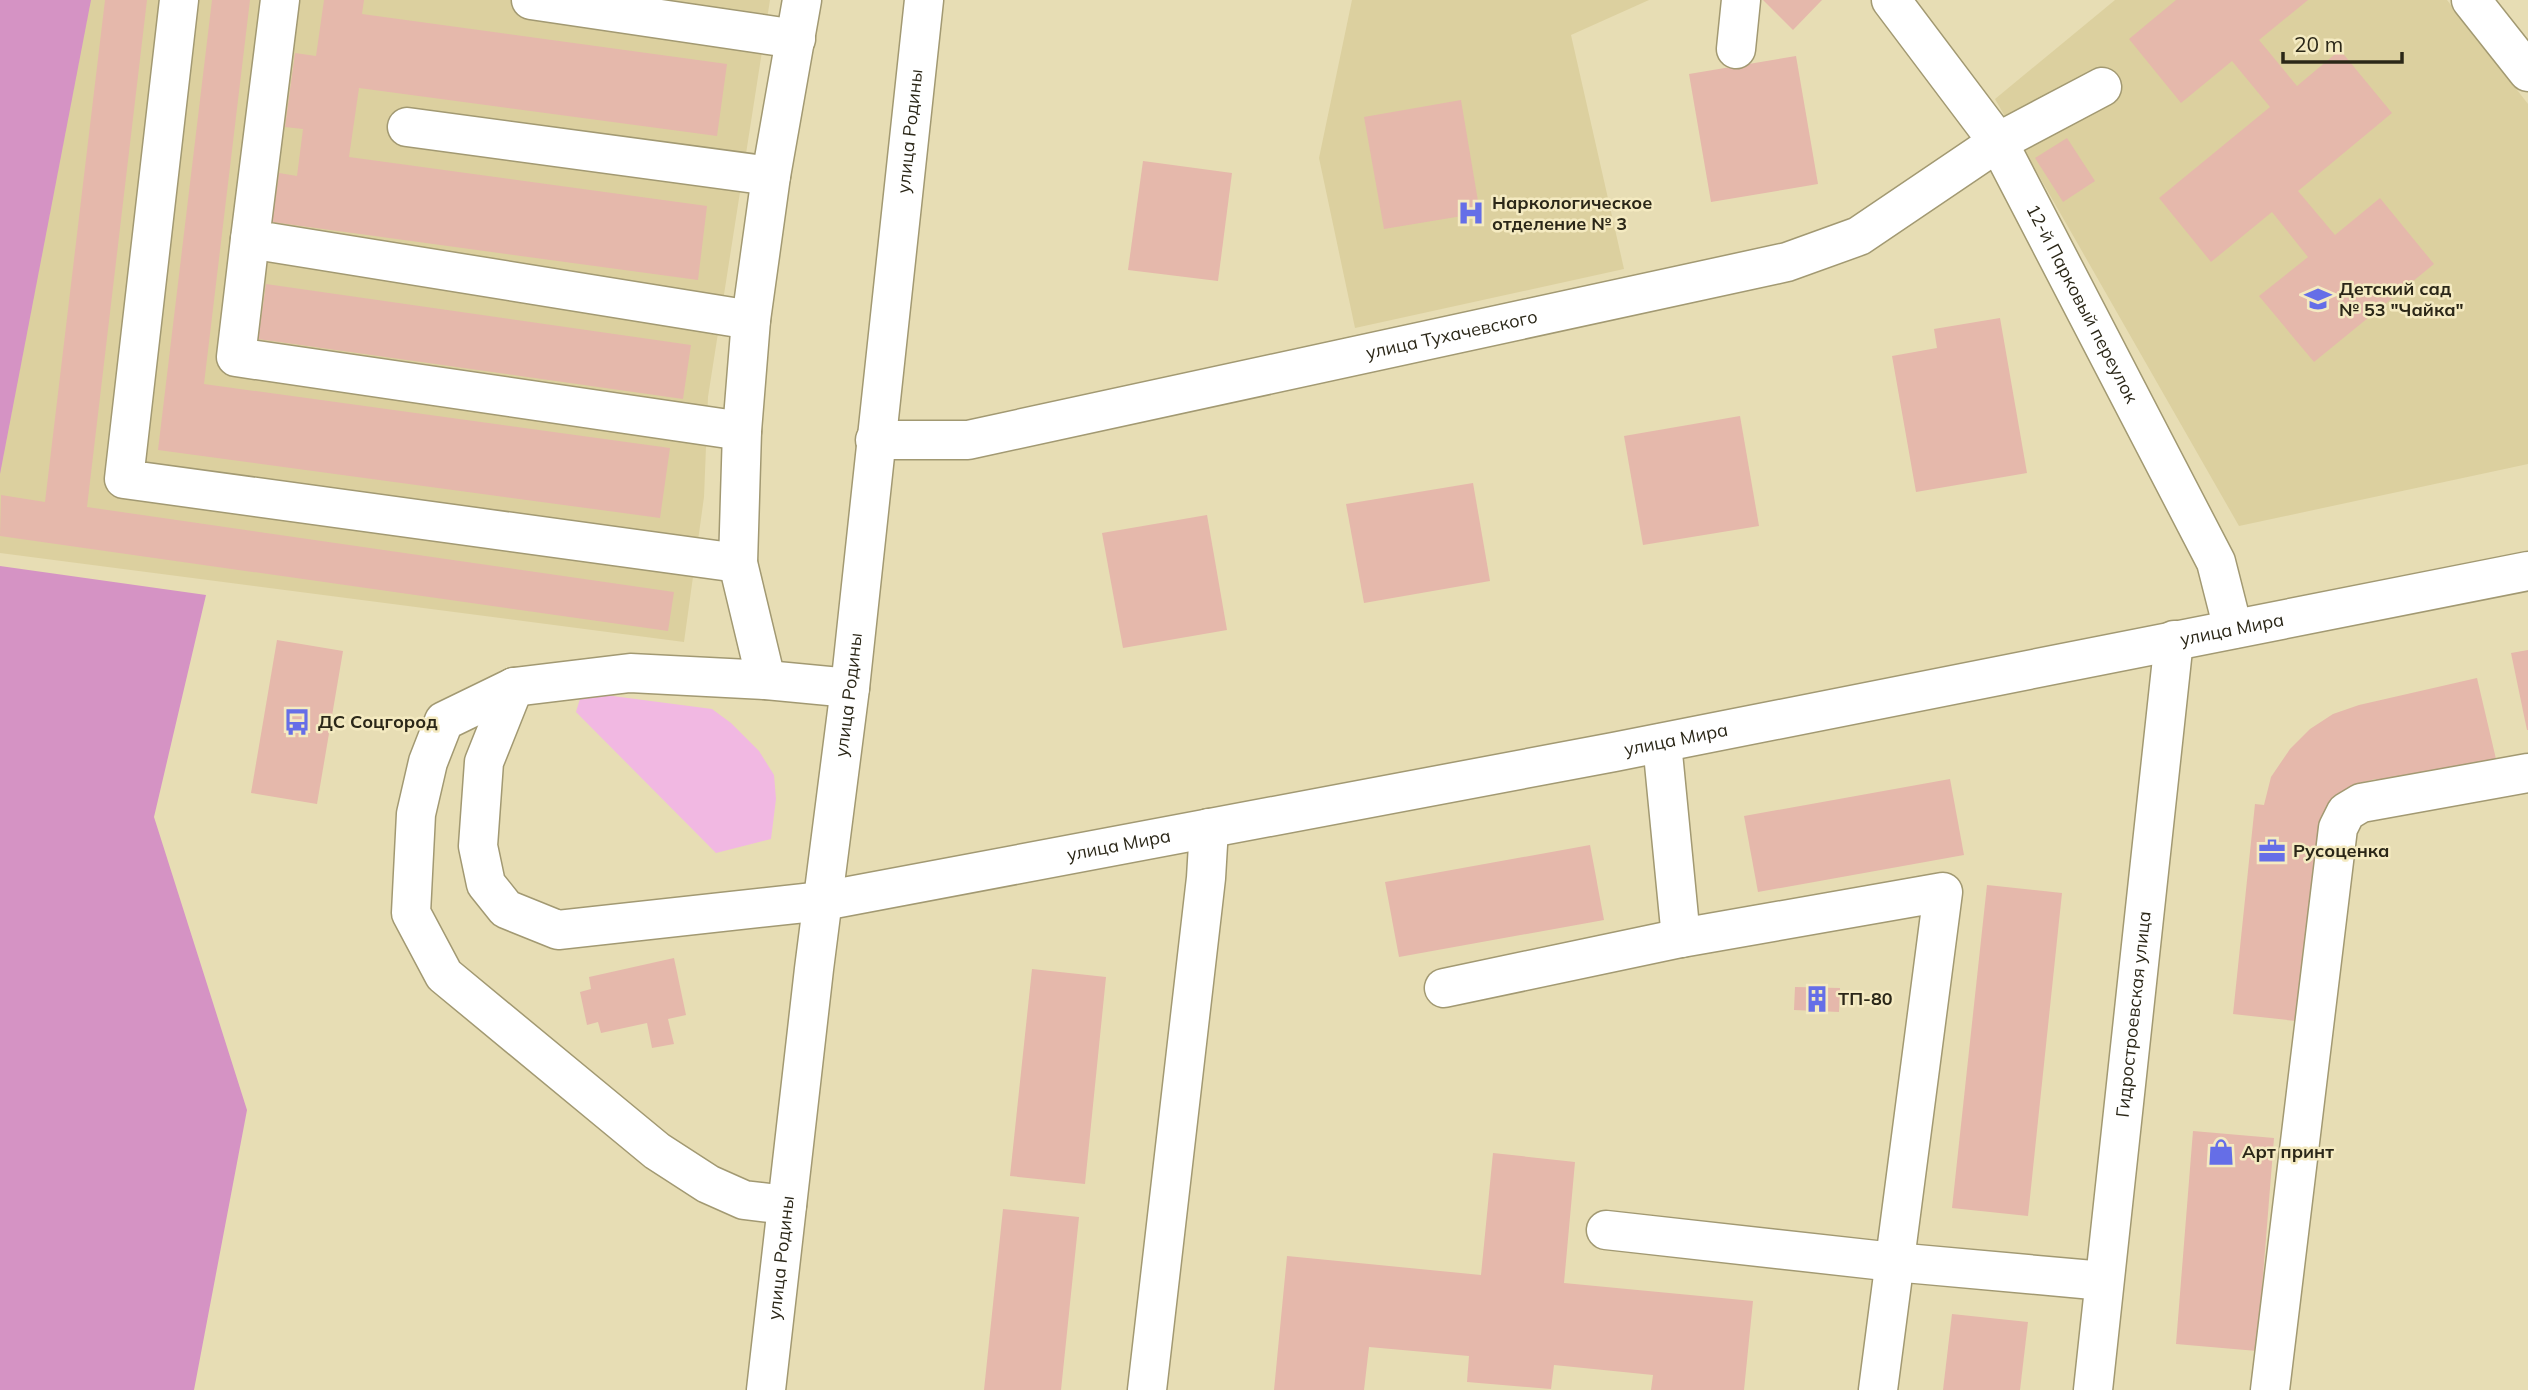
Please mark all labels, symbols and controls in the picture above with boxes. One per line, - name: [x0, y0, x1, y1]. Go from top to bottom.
- scale bar: [2283, 21, 2402, 65]
- text: 20 m: [2294, 31, 2343, 57]
- street label: улица Родины: [891, 68, 928, 195]
- place label: Наркологическое отделение № 3: [1492, 191, 1652, 235]
- hospital icon: Наркологическое отделение № 3: [1456, 198, 1486, 228]
- street label: 12-й Парковый переулок: [2021, 200, 2144, 407]
- place label: Детский сад № 53 "Чайка": [2339, 277, 2464, 321]
- school or university icon: Детский сад № 53 "Чайка": [2303, 284, 2333, 314]
- street label: улица Тухачевского: [1364, 305, 1540, 364]
- street label: улица Мира: [2178, 608, 2286, 651]
- street label: улица Родины: [829, 632, 867, 758]
- bus stop icon: ДС Соцгород: [282, 707, 312, 737]
- place label: ДС Соцгород: [318, 710, 438, 733]
- street label: улица Мира: [1622, 718, 1730, 761]
- street label: улица Мира: [1065, 824, 1173, 866]
- office icon: Русоценка: [2257, 836, 2287, 866]
- place label: Русоценка: [2293, 839, 2389, 862]
- street label: Гидростроевская улица: [2111, 910, 2156, 1118]
- building icon: ТП-80: [1802, 984, 1832, 1014]
- place label: ТП-80: [1838, 987, 1893, 1010]
- shop icon: Арт принт: [2206, 1137, 2236, 1167]
- place label: Арт принт: [2242, 1140, 2334, 1163]
- street label: улица Родины: [762, 1194, 799, 1321]

